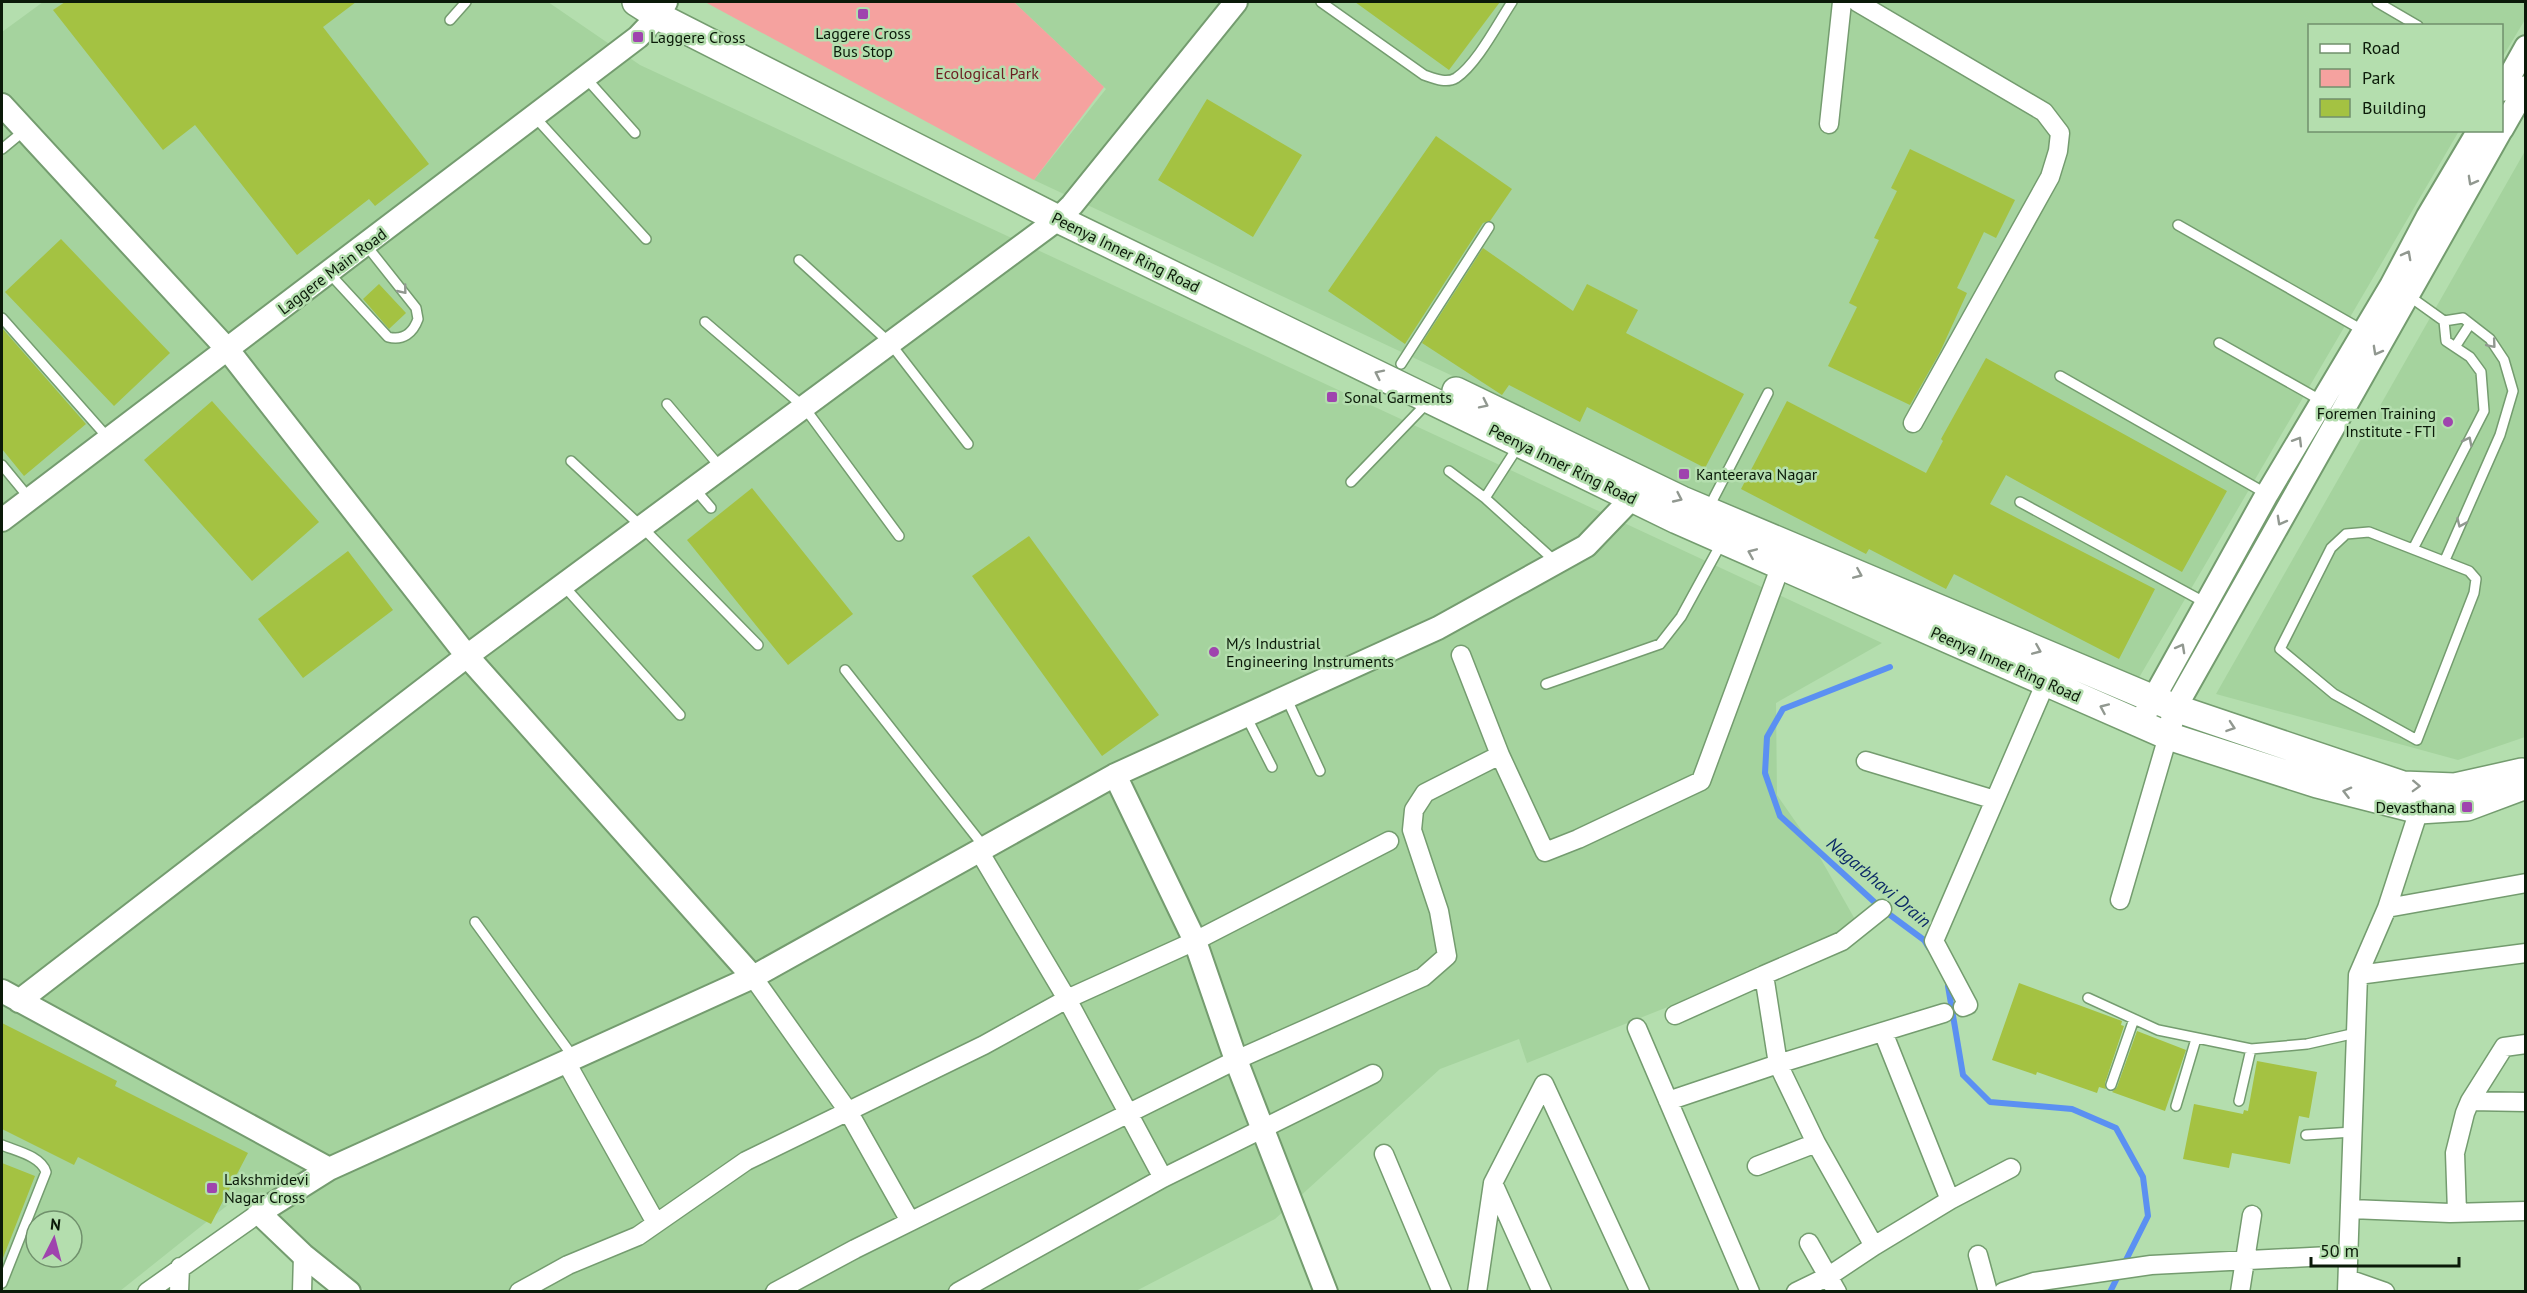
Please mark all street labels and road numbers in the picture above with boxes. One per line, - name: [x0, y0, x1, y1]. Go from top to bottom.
- street label: Peenya Inner Ring Road: [1049, 207, 1203, 297]
- street label: Laggere Main Road: [274, 224, 390, 318]
- street label: Peenya Inner Ring Road: [1486, 419, 1640, 509]
- street label: Peenya Inner Ring Road: [1928, 622, 2084, 706]

